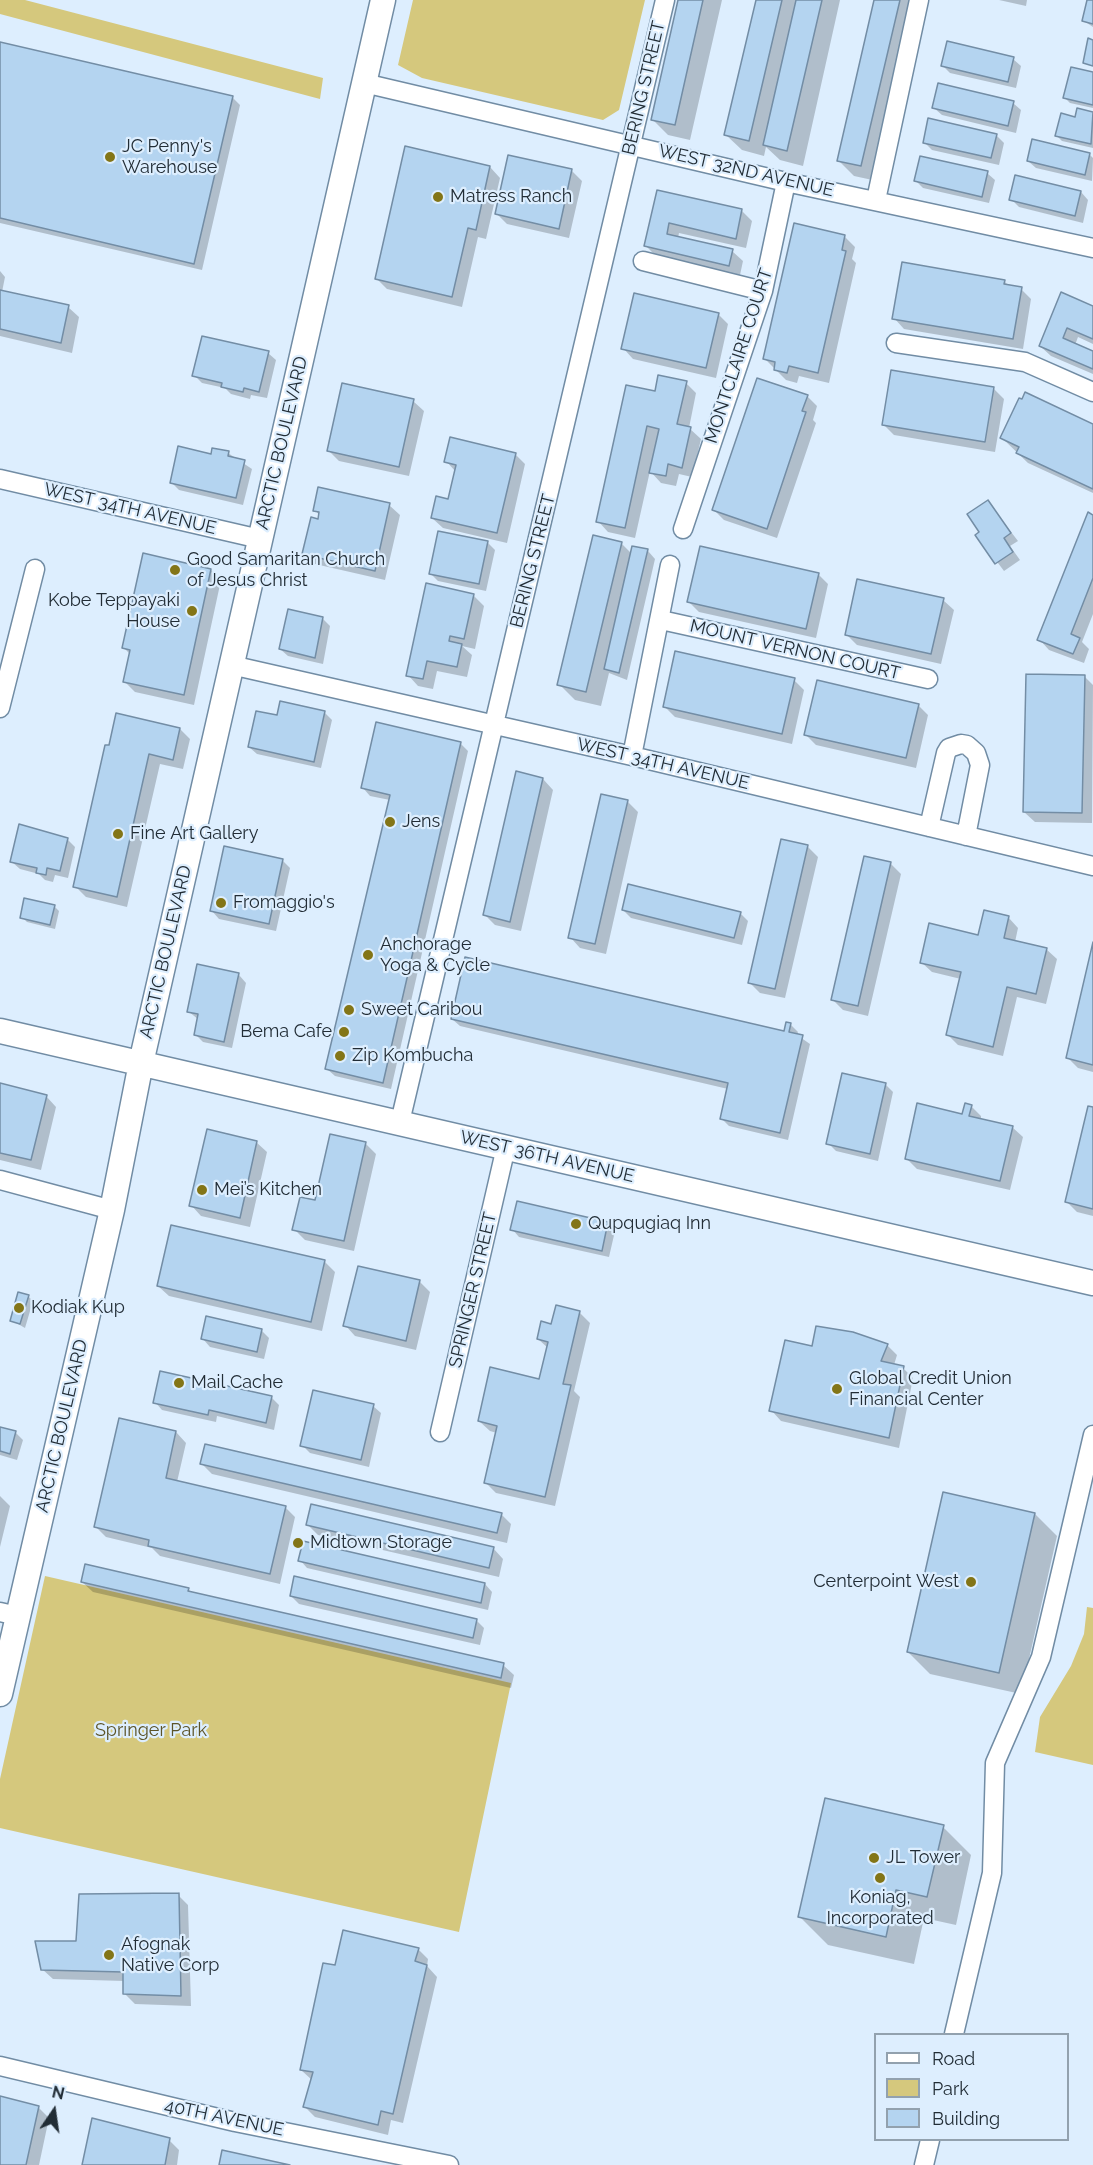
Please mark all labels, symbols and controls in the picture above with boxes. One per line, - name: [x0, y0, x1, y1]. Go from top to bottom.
- street label: BERING STREET: [618, 19, 670, 157]
- place label: JC Penny's Warehouse: [122, 136, 217, 178]
- street label: WEST 32ND AVENUE: [656, 140, 836, 202]
- marker: JC Penny's Warehouse: [103, 150, 117, 164]
- place label: Matress Ranch: [450, 186, 572, 208]
- marker: Matress Ranch: [431, 190, 445, 204]
- street label: MONTCLAIRE COURT: [701, 266, 777, 446]
- street label: ARCTIC BOULEVARD: [252, 354, 312, 532]
- street label: WEST 34TH AVENUE: [42, 479, 218, 539]
- street label: BERING STREET: [506, 492, 560, 630]
- place label: Good Samaritan Church of Jesus Christ: [187, 549, 385, 592]
- marker: Good Samaritan Church of Jesus Christ: [168, 563, 182, 577]
- place label: Kobe Teppayaki House: [48, 590, 180, 632]
- marker: Kobe Teppayaki House: [185, 604, 199, 618]
- street label: MOUNT VERNON COURT: [688, 615, 902, 685]
- street label: WEST 34TH AVENUE: [575, 734, 751, 794]
- place label: Jens: [402, 811, 440, 833]
- marker: Jens: [383, 815, 397, 829]
- place label: Fine Art Gallery: [130, 823, 258, 845]
- marker: Fine Art Gallery: [111, 827, 125, 841]
- street label: ARCTIC BOULEVARD: [136, 863, 196, 1041]
- place label: Fromaggio's: [233, 892, 335, 914]
- marker: Fromaggio's: [214, 896, 228, 910]
- place label: Anchorage Yoga & Cycle: [380, 934, 490, 976]
- marker: Anchorage Yoga & Cycle: [361, 948, 375, 962]
- place label: Sweet Caribou: [361, 999, 483, 1021]
- marker: Sweet Caribou: [342, 1003, 356, 1017]
- place label: Bema Cafe: [240, 1021, 332, 1043]
- marker: Bema Cafe: [337, 1025, 351, 1039]
- place label: Zip Kombucha: [352, 1045, 473, 1067]
- marker: Zip Kombucha: [333, 1049, 347, 1063]
- street label: WEST 36TH AVENUE: [458, 1126, 636, 1188]
- place label: Mei’s Kitchen: [214, 1179, 322, 1201]
- marker: Mei’s Kitchen: [195, 1183, 209, 1197]
- street label: SPRINGER STREET: [445, 1210, 501, 1370]
- place label: Qupqugiaq Inn: [588, 1213, 711, 1235]
- marker: Qupqugiaq Inn: [569, 1217, 583, 1231]
- place label: Kodiak Kup: [31, 1297, 125, 1319]
- marker: Kodiak Kup: [12, 1301, 26, 1315]
- street label: ARCTIC BOULEVARD: [32, 1337, 92, 1515]
- place label: Global Credit Union Financial Center: [849, 1368, 1012, 1410]
- place label: Mail Cache: [191, 1372, 283, 1394]
- marker: Mail Cache: [172, 1376, 186, 1390]
- marker: Global Credit Union Financial Center: [830, 1382, 844, 1396]
- place label: Midtown Storage: [310, 1532, 452, 1554]
- marker: Midtown Storage: [291, 1536, 305, 1550]
- place label: Centerpoint West: [813, 1571, 959, 1593]
- marker: Centerpoint West: [964, 1575, 978, 1589]
- park label: Springer Park: [95, 1720, 207, 1742]
- place label: JL Tower: [886, 1847, 960, 1869]
- marker: JL Tower: [867, 1851, 881, 1865]
- marker: Koniag, Incorporated: [873, 1871, 887, 1885]
- place label: Koniag, Incorporated: [826, 1887, 934, 1930]
- place label: Afognak Native Corp: [121, 1934, 219, 1976]
- marker: Afognak Native Corp: [102, 1948, 116, 1962]
- legend: [874, 2033, 1069, 2141]
- text: Road: [932, 2048, 975, 2069]
- text: Park: [932, 2078, 969, 2099]
- north arrow: [24, 2081, 84, 2141]
- text: N: [50, 2082, 66, 2104]
- street label: 40TH AVENUE: [162, 2095, 286, 2141]
- text: Building: [932, 2108, 1000, 2129]

